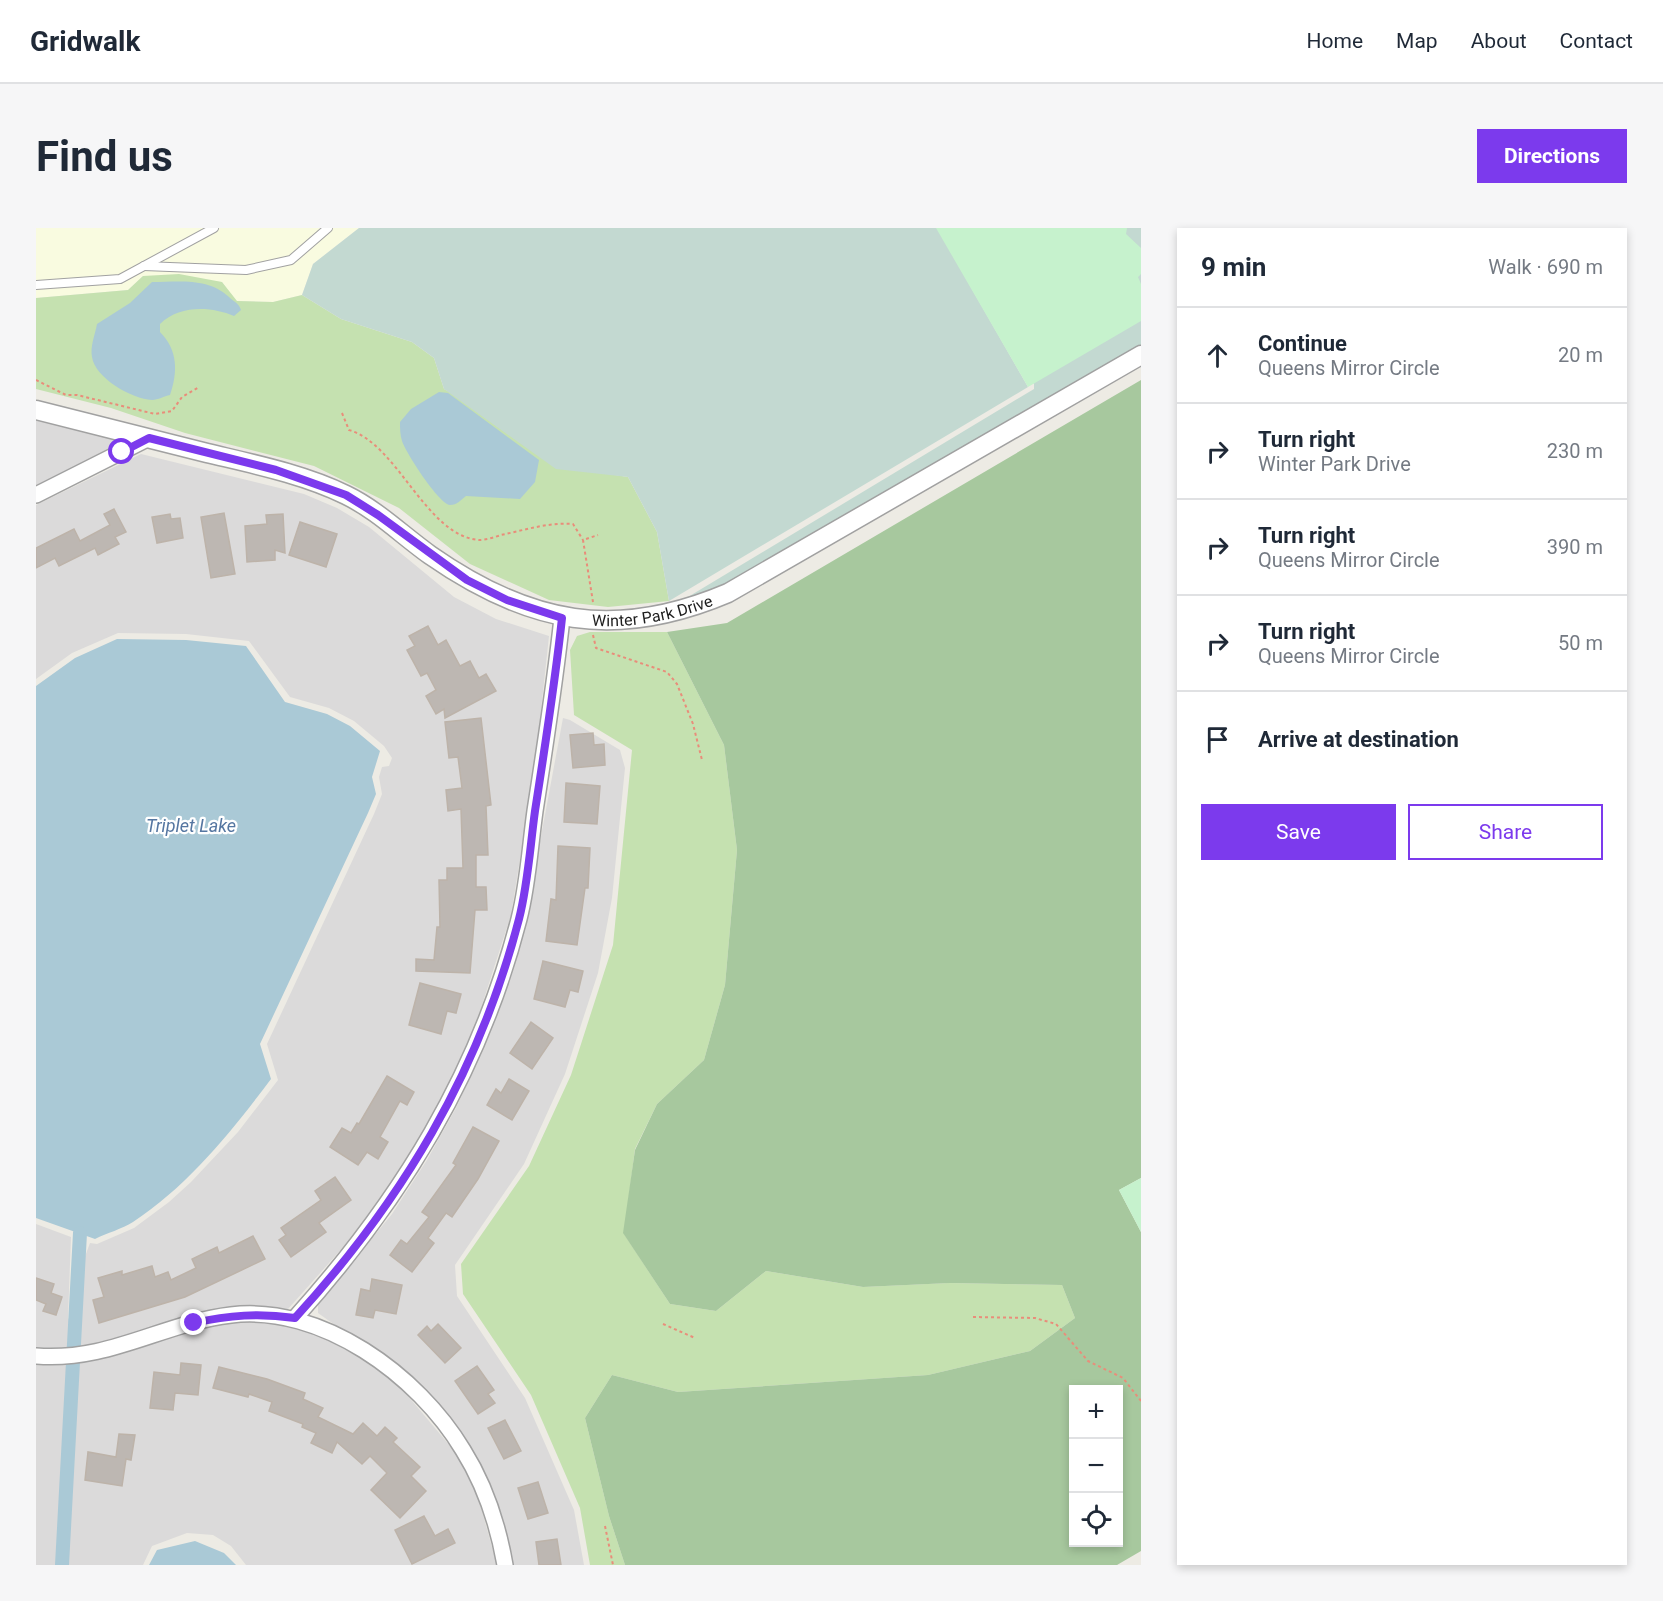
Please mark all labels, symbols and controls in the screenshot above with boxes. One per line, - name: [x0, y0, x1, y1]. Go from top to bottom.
- text: Gridwalk: [30, 25, 140, 58]
- text: Home: [1307, 29, 1363, 53]
- text: Map: [1396, 29, 1438, 53]
- text: About: [1471, 29, 1527, 53]
- text: Contact: [1560, 29, 1633, 53]
- button: Directions: [1477, 129, 1627, 183]
- text: Find us: [36, 132, 173, 181]
- text: 9 min: [1201, 252, 1266, 282]
- text: Walk · 690 m: [1488, 255, 1603, 279]
- text: Continue: [1258, 331, 1347, 356]
- icon: ahead: [1201, 339, 1234, 372]
- text: 20 m: [1558, 343, 1603, 367]
- text: Queens Mirror Circle: [1258, 356, 1440, 380]
- text: Turn right: [1258, 427, 1355, 452]
- icon: right: [1201, 435, 1234, 468]
- route start: [108, 438, 134, 464]
- text: 230 m: [1547, 439, 1603, 463]
- text: Winter Park Drive: [1258, 452, 1411, 476]
- text: Turn right: [1258, 523, 1355, 548]
- icon: right: [1201, 531, 1234, 564]
- text: 390 m: [1547, 535, 1603, 559]
- text: Queens Mirror Circle: [1258, 548, 1440, 572]
- street label: Winter Park Drive: [592, 591, 715, 630]
- text: Turn right: [1258, 619, 1355, 644]
- icon: right: [1201, 627, 1234, 660]
- text: 50 m: [1558, 631, 1603, 655]
- text: Queens Mirror Circle: [1258, 644, 1440, 668]
- icon: arrive: [1201, 723, 1234, 756]
- text: Arrive at destination: [1258, 727, 1459, 752]
- button: Save: [1201, 804, 1396, 860]
- button: Share: [1408, 804, 1603, 860]
- water label: Triplet Lake: [146, 815, 236, 836]
- route end: [180, 1309, 206, 1335]
- map controls: [1069, 1385, 1123, 1547]
- button: +: [1069, 1385, 1123, 1439]
- button: −: [1069, 1439, 1123, 1493]
- button: locate: [1069, 1493, 1123, 1547]

